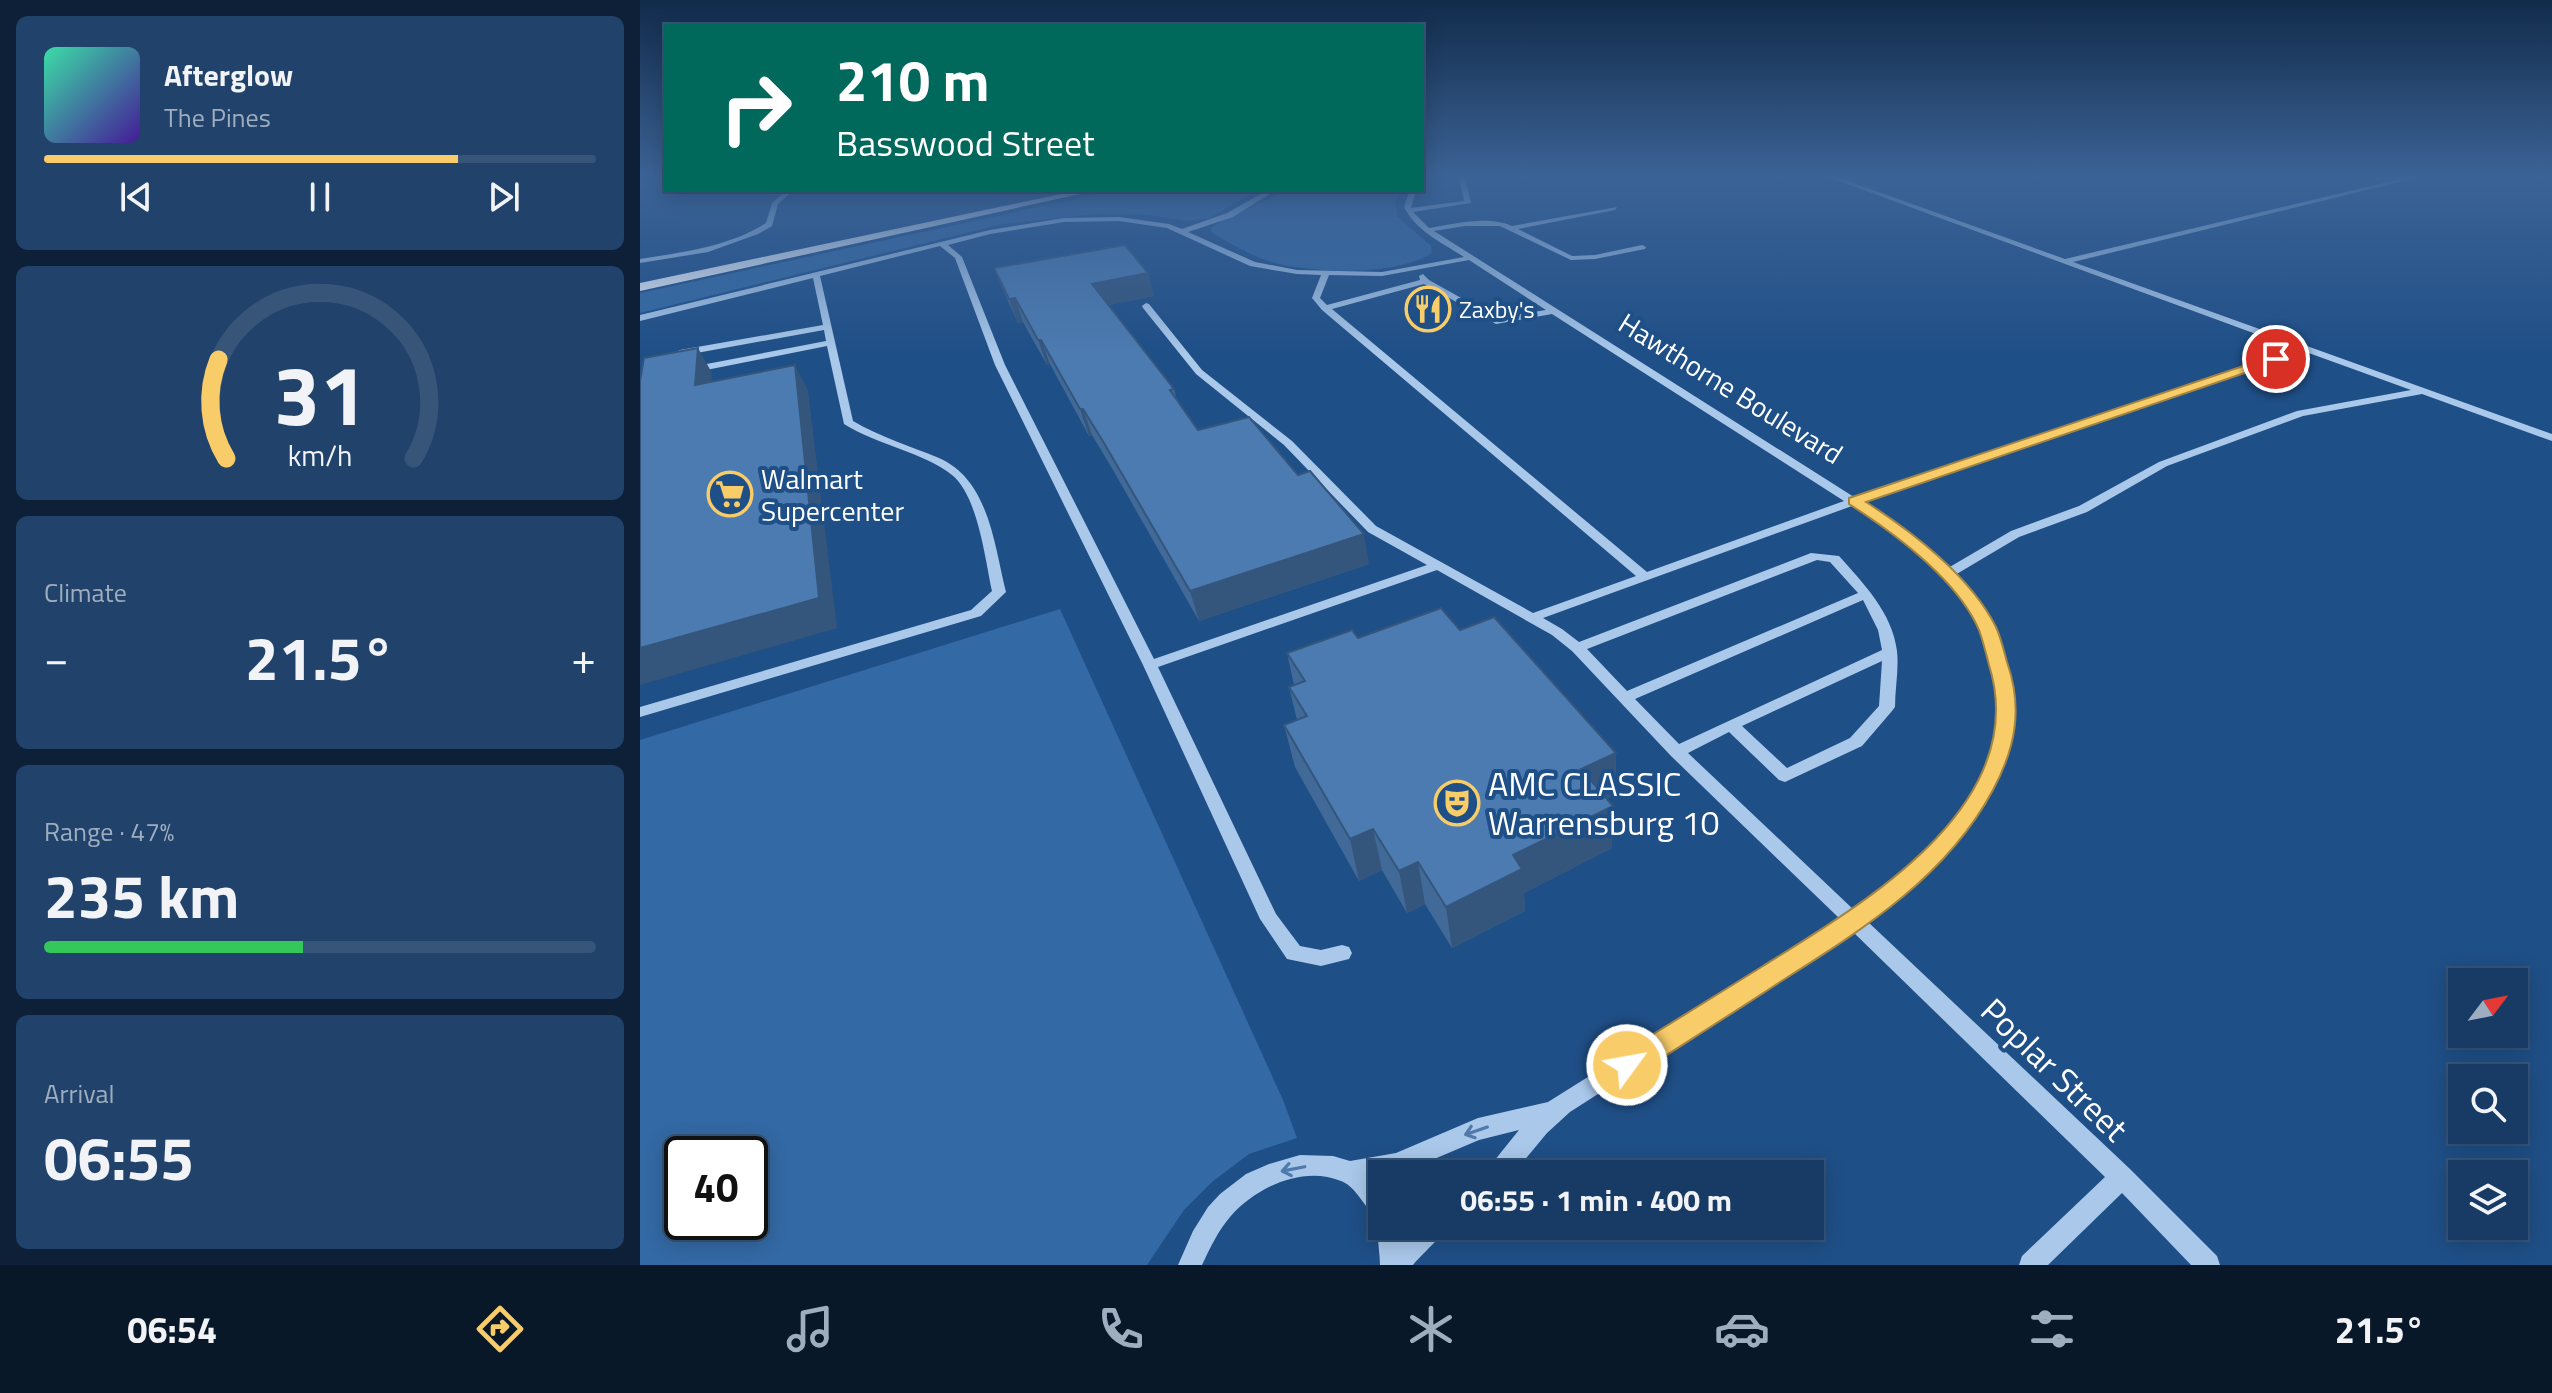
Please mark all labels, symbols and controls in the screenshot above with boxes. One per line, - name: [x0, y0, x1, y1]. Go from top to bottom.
- text: 210 m: [836, 38, 989, 123]
- text: Afterglow: [164, 52, 293, 98]
- icon: right: [704, 56, 808, 160]
- text: The Pines: [164, 98, 271, 137]
- text: Basswood Street: [836, 115, 1095, 170]
- icon: previous: [114, 175, 158, 219]
- icon: pause: [298, 175, 342, 219]
- icon: next: [482, 175, 526, 219]
- restaurant icon: Zaxby's: [1404, 285, 1452, 333]
- place label: Zaxby's: [1459, 291, 1535, 327]
- street label: Hawthorne Boulevard: [1610, 302, 1852, 474]
- pin: [2242, 325, 2310, 393]
- text: 31: [273, 330, 367, 456]
- icon: arrive: [2254, 337, 2298, 381]
- text: km/h: [288, 434, 352, 477]
- place label: Walmart Supercenter: [761, 457, 904, 532]
- supermarket icon: Walmart Supercenter: [706, 470, 754, 518]
- text: Climate: [44, 573, 127, 612]
- text: 21.5°: [245, 612, 395, 703]
- text: −: [44, 624, 69, 691]
- text: +: [571, 624, 596, 691]
- place label: AMC CLASSIC Warrensburg 10: [1488, 757, 1720, 848]
- theatre icon: AMC CLASSIC Warrensburg 10: [1433, 779, 1481, 827]
- text: Range · 47%: [44, 812, 174, 851]
- text: 235 km: [44, 850, 239, 941]
- north arrow: [2448, 968, 2528, 1048]
- map controls: [2448, 968, 2528, 1240]
- street label: Poplar Street: [1969, 985, 2141, 1153]
- position arrow: [1585, 1023, 1669, 1107]
- button: search: [2448, 1064, 2528, 1144]
- text: Arrival: [44, 1074, 115, 1113]
- text: 06:55: [44, 1112, 194, 1203]
- one-way arrow: [1464, 1124, 1489, 1139]
- speed limit sign: 40: [664, 1136, 768, 1240]
- button: layers: [2448, 1160, 2528, 1240]
- one-way arrow: [1280, 1162, 1306, 1177]
- text: 06:55 · 1 min · 400 m: [1460, 1177, 1732, 1223]
- icon: directions: [472, 1301, 528, 1357]
- icon: music: [782, 1301, 838, 1357]
- icon: phone: [1093, 1301, 1149, 1357]
- icon: climate: [1403, 1301, 1459, 1357]
- icon: car: [1714, 1301, 1770, 1357]
- icon: filters: [2024, 1301, 2080, 1357]
- text: 06:54: [127, 1302, 217, 1357]
- text: 21.5°: [2335, 1302, 2425, 1357]

